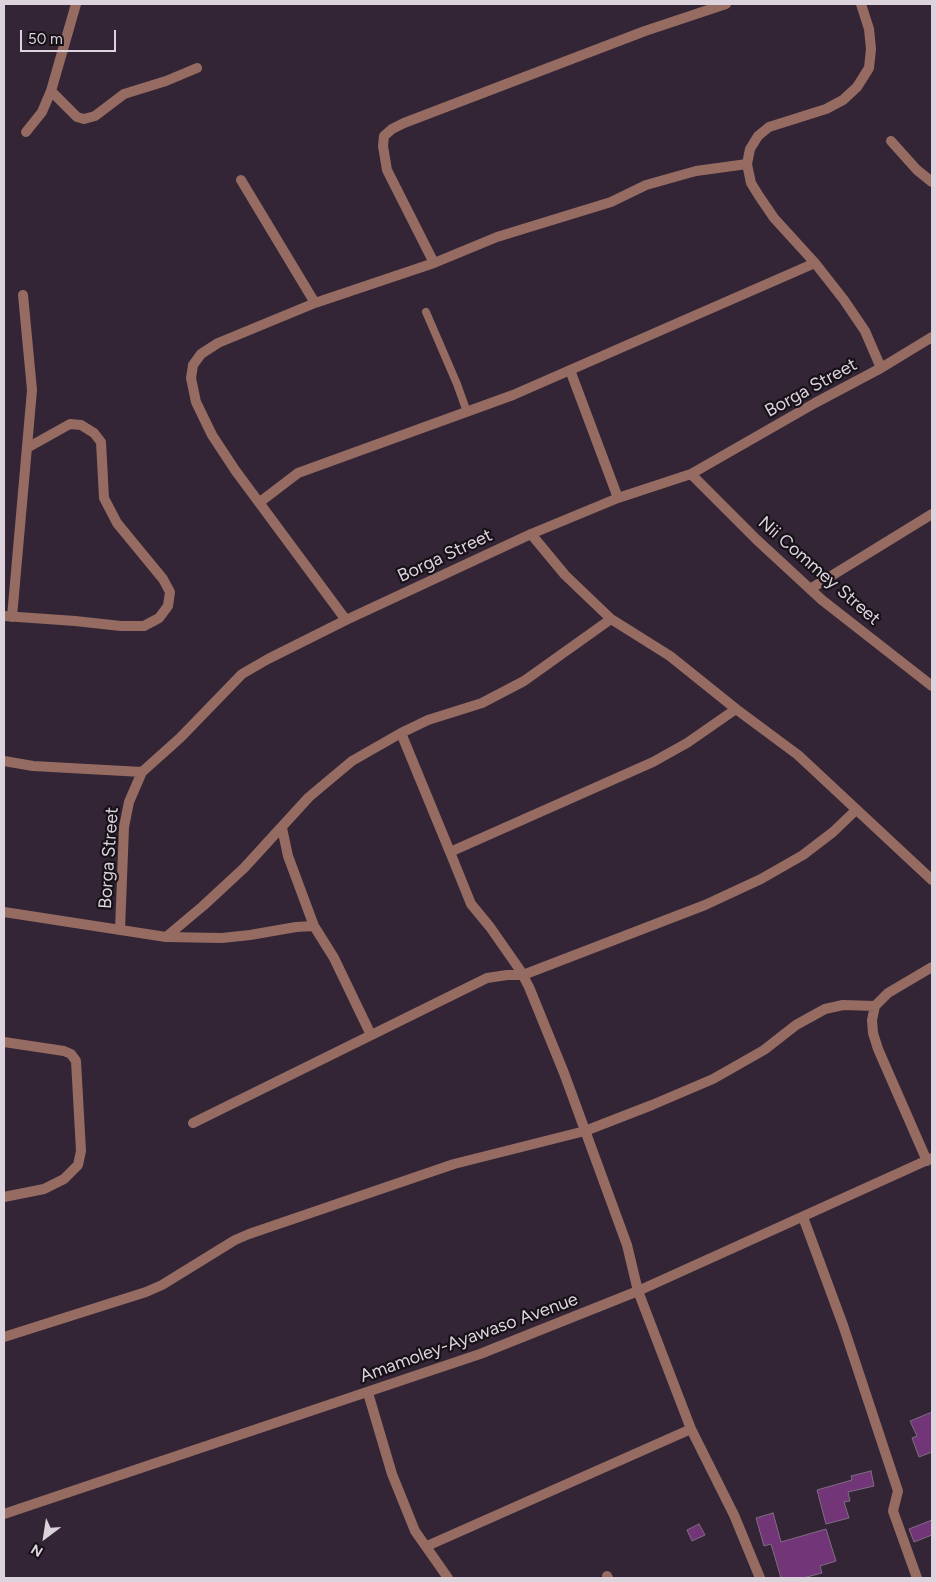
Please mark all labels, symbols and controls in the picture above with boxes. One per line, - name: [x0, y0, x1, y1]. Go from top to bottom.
- scale bar: [22, 20, 119, 52]
- text: 50 m: [28, 30, 63, 48]
- street label: Borga Street: [761, 354, 861, 422]
- street label: Nii Commey Street: [754, 512, 884, 630]
- street label: Borga Street: [394, 525, 496, 587]
- street label: Borga Street: [95, 806, 123, 910]
- street label: Amamoley-Ayawaso Avenue: [357, 1288, 581, 1388]
- north arrow: [20, 1512, 70, 1562]
- text: N: [28, 1540, 46, 1560]

